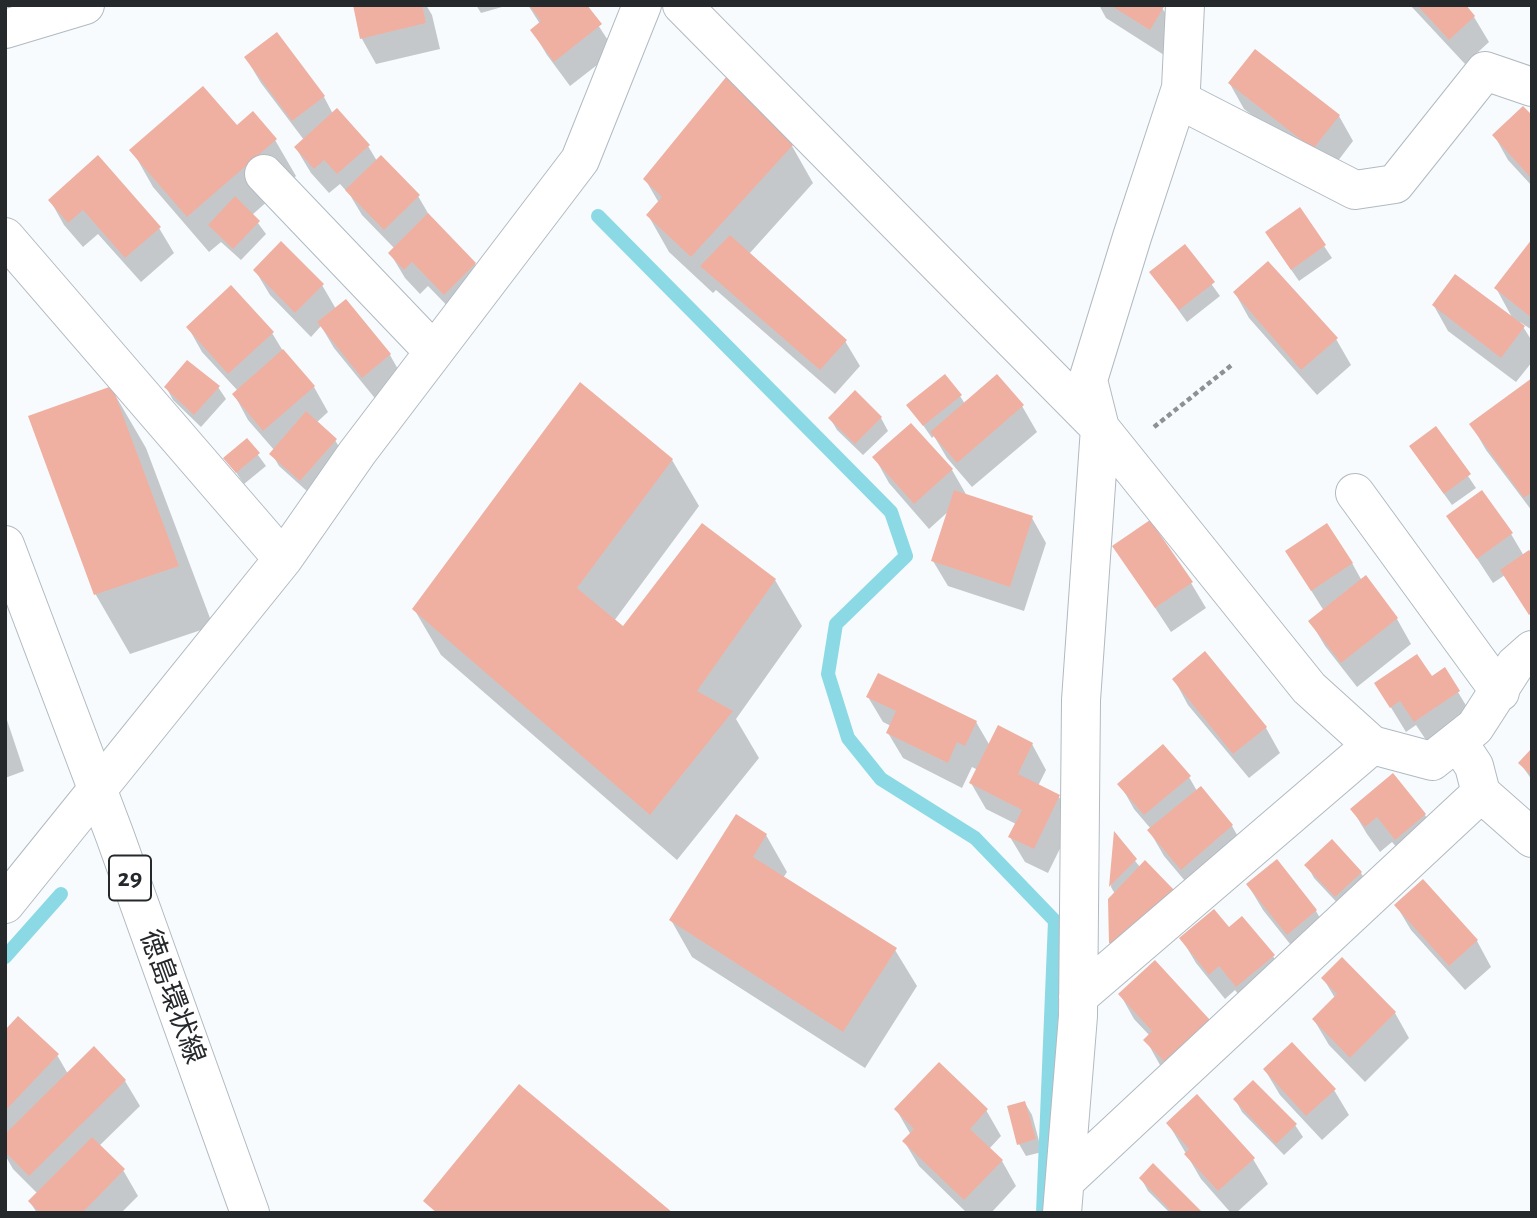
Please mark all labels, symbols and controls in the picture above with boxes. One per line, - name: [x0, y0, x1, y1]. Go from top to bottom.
- road number: 29: [109, 856, 151, 900]
- street label: 徳島環状線: [132, 925, 212, 1069]

